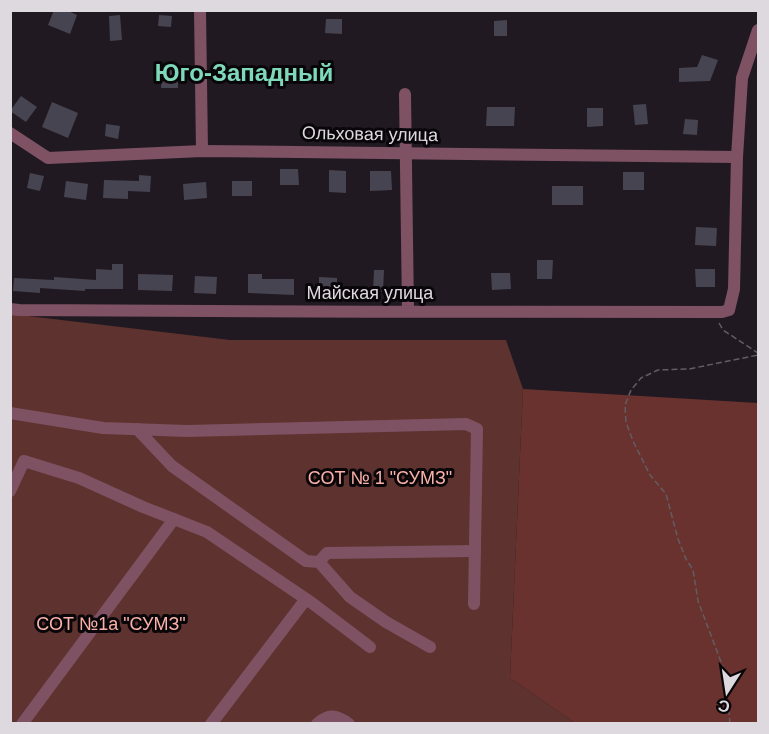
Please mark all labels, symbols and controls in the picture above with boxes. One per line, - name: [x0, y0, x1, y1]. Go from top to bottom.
- district label: Юго-Западный: [155, 59, 333, 86]
- street label: Ольховая улица: [302, 123, 439, 145]
- street label: Майская улица: [307, 283, 434, 303]
- park label: СОТ № 1 "СУМЗ": [308, 468, 452, 488]
- park label: СОТ №1а "СУМЗ": [36, 614, 186, 634]
- north arrow: [697, 662, 757, 722]
- text: С: [716, 697, 731, 716]

